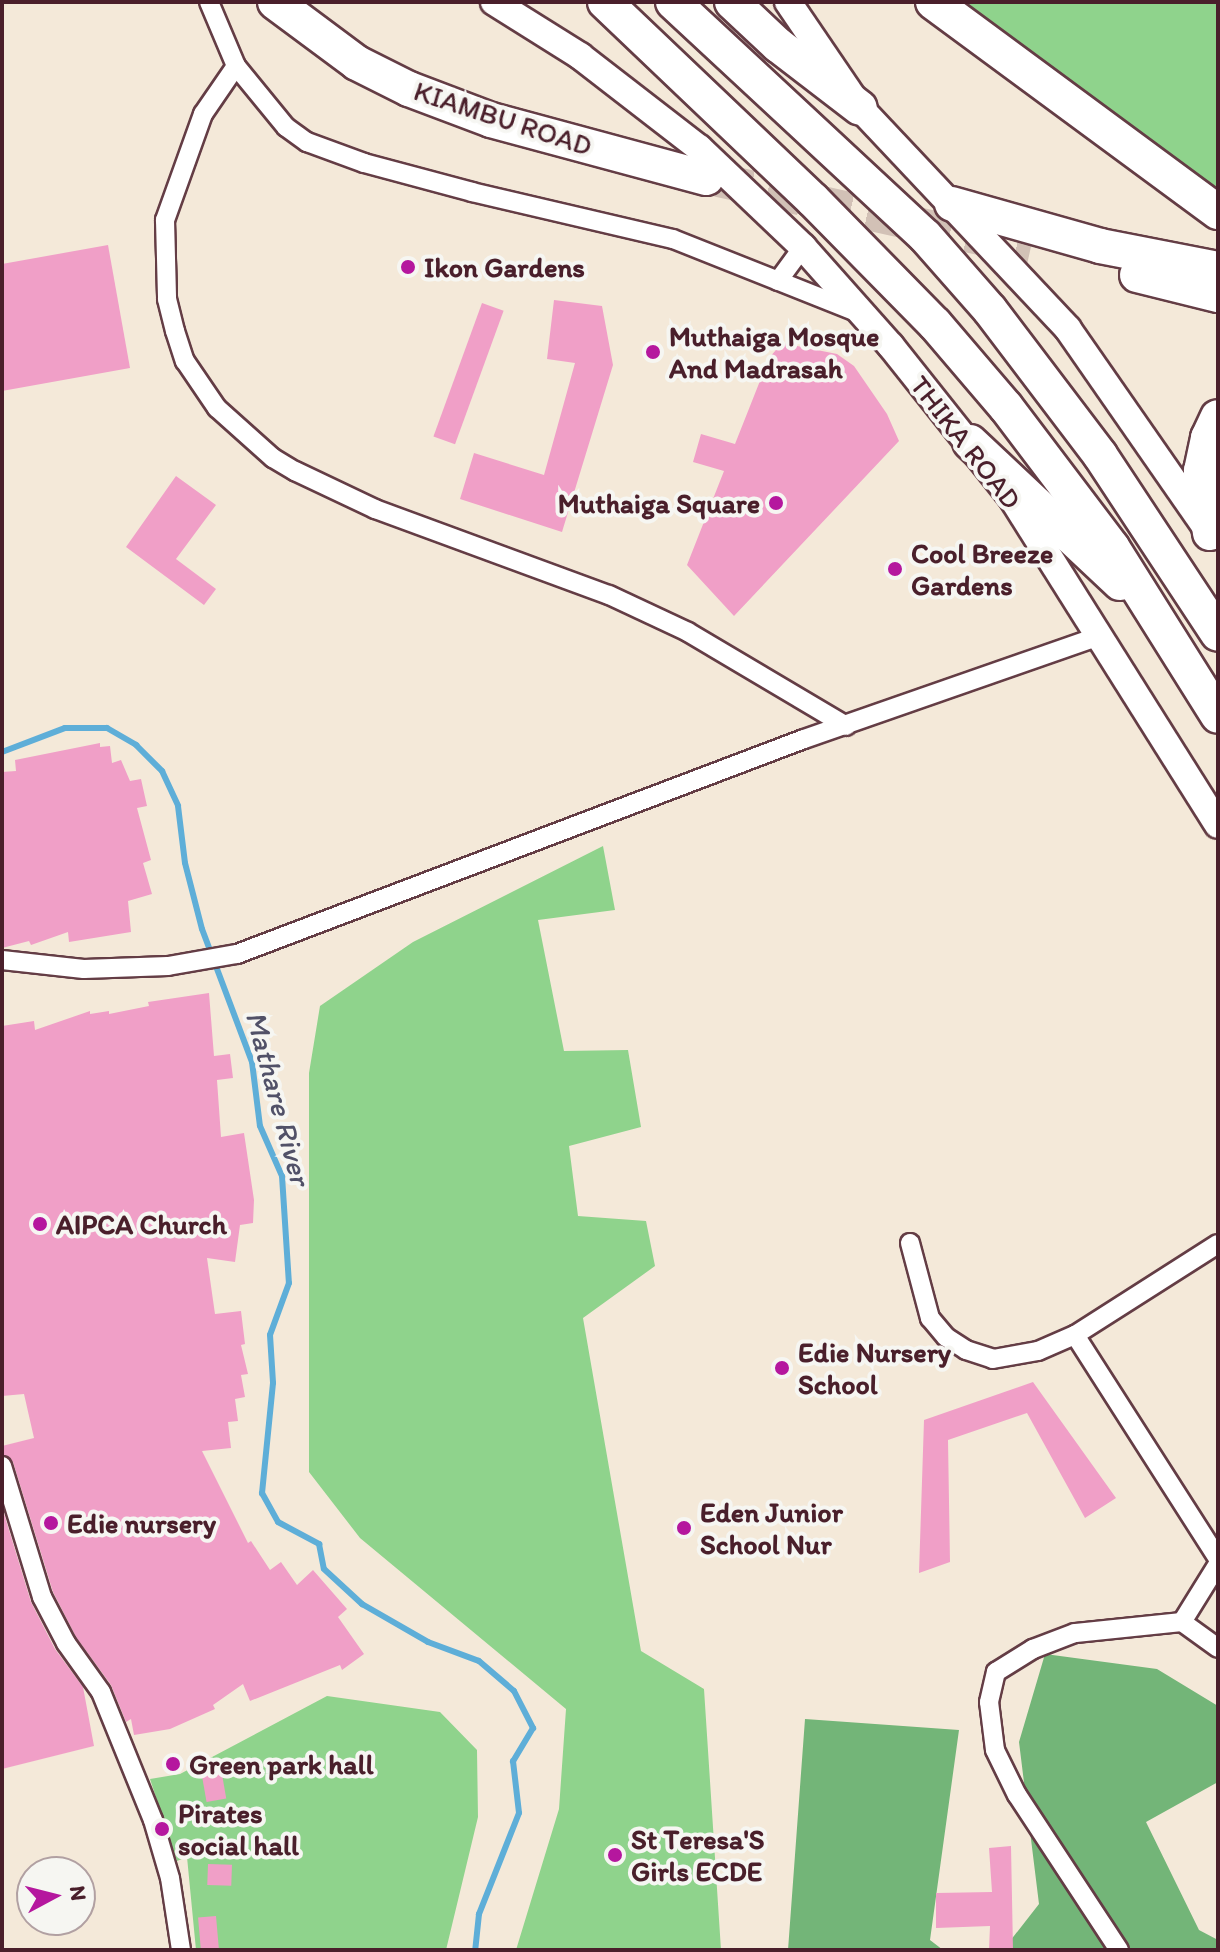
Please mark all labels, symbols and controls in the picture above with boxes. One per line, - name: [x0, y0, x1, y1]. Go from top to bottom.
- street label: KIAMBU ROAD: [410, 73, 596, 163]
- place label: Ikon Gardens: [424, 250, 586, 284]
- marker: Ikon Gardens: [399, 258, 417, 276]
- place label: Muthaiga Mosque And Madrasah: [669, 319, 879, 385]
- marker: Muthaiga Mosque And Madrasah: [644, 343, 662, 361]
- street label: THIKA ROAD: [903, 368, 1029, 516]
- place label: Muthaiga Square: [558, 486, 760, 520]
- marker: Muthaiga Square: [767, 494, 785, 512]
- place label: Cool Breeze Gardens: [911, 536, 1054, 602]
- marker: Cool Breeze Gardens: [886, 560, 904, 578]
- water label: Mathare River: [237, 1007, 319, 1189]
- place label: AIPCA Church: [56, 1207, 227, 1241]
- marker: AIPCA Church: [31, 1215, 49, 1233]
- place label: Edie Nursery School: [798, 1335, 951, 1401]
- marker: Edie Nursery School: [773, 1359, 791, 1377]
- place label: Eden Junior School Nur: [700, 1495, 842, 1561]
- place label: Edie nursery: [67, 1506, 217, 1540]
- marker: Edie nursery: [42, 1514, 60, 1532]
- marker: Eden Junior School Nur: [675, 1519, 693, 1537]
- place label: Green park hall: [189, 1747, 374, 1781]
- marker: Green park hall: [164, 1755, 182, 1773]
- place label: Pirates social hall: [178, 1796, 299, 1862]
- marker: Pirates social hall: [153, 1820, 171, 1838]
- place label: St Teresa'S Girls ECDE: [631, 1822, 762, 1888]
- marker: St Teresa'S Girls ECDE: [606, 1846, 624, 1864]
- north arrow: [16, 1856, 96, 1936]
- text: N: [64, 1884, 93, 1902]

